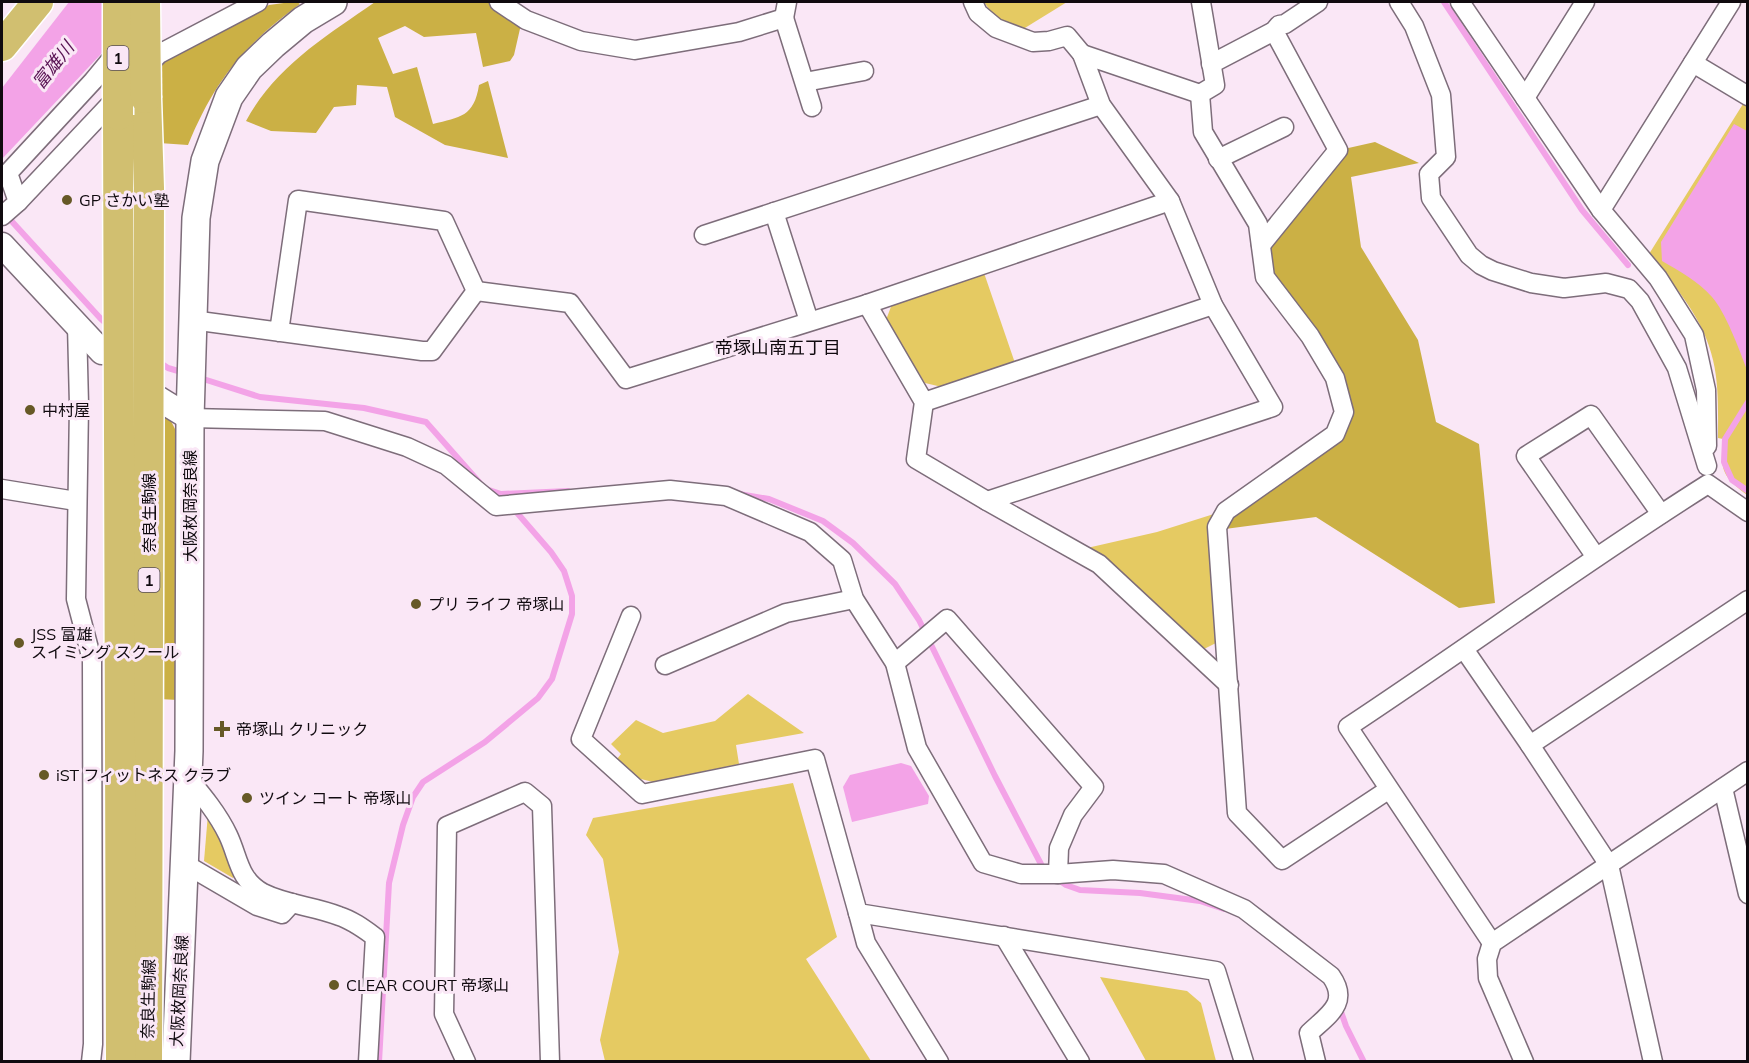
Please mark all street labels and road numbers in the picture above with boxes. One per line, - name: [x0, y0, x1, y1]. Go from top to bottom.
- road number: 1: [108, 46, 128, 70]
- street label: 大阪枚岡奈良線: [180, 450, 200, 562]
- street label: 奈良生駒線: [139, 473, 159, 553]
- road number: 1: [138, 568, 160, 592]
- street label: 大阪枚岡奈良線: [166, 935, 192, 1047]
- street label: 奈良生駒線: [137, 959, 159, 1039]

